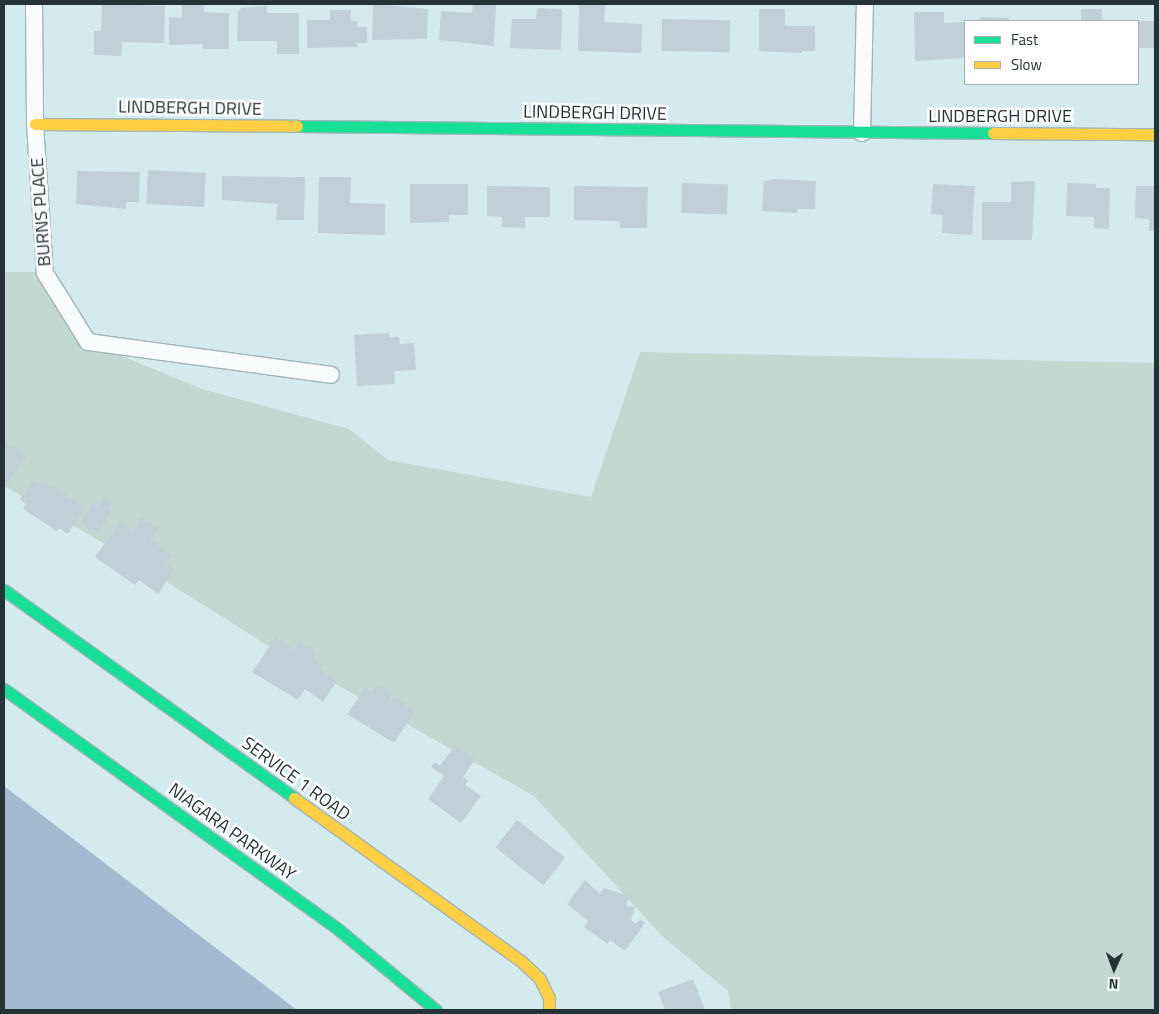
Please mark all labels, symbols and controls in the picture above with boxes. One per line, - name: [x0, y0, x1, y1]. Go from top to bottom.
- legend: [964, 20, 1139, 85]
- text: Fast: [1011, 28, 1038, 51]
- text: Slow: [1011, 53, 1042, 76]
- street label: LINDBERGH DRIVE: [118, 96, 262, 120]
- street label: LINDBERGH DRIVE: [523, 101, 667, 125]
- street label: LINDBERGH DRIVE: [928, 105, 1072, 127]
- street label: BURNS PLACE: [26, 157, 56, 267]
- street label: SERVICE 1 ROAD: [238, 733, 354, 825]
- street label: NIAGARA PARKWAY: [164, 779, 300, 885]
- north arrow: [1089, 944, 1139, 994]
- text: N: [1108, 974, 1119, 995]

